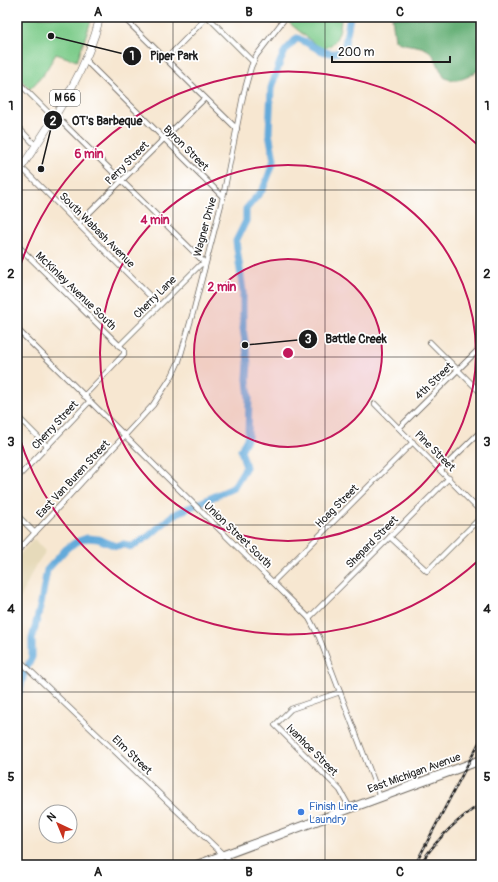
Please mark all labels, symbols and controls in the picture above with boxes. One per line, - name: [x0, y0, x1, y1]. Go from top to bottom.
- text: A: [94, 4, 103, 20]
- text: B: [245, 4, 253, 20]
- text: C: [396, 4, 404, 20]
- scale bar: [332, 38, 450, 64]
- callout: Piper Park: [122, 44, 206, 68]
- text: 200 m: [338, 45, 375, 60]
- text: 1: [130, 49, 134, 64]
- text: Piper Park: [150, 49, 199, 64]
- road number: M 66: [50, 90, 80, 106]
- text: 1: [8, 98, 14, 114]
- text: 1: [484, 98, 490, 114]
- callout: OT's Barbeque: [43, 108, 150, 132]
- text: 2: [50, 114, 57, 129]
- text: OT's Barbeque: [72, 114, 143, 129]
- street label: Byron Street: [161, 123, 212, 174]
- street label: Perry Street: [103, 138, 152, 187]
- text: 6 min: [74, 147, 104, 162]
- street label: South Wabash Avenue: [57, 190, 138, 271]
- street label: Wagner Drive: [191, 195, 219, 258]
- text: 4 min: [139, 213, 170, 228]
- street label: McKinley Avenue South: [33, 249, 119, 333]
- text: 2: [7, 266, 15, 282]
- text: 2: [483, 266, 491, 282]
- street label: Cherry Lane: [131, 273, 179, 321]
- text: 2 min: [208, 280, 237, 295]
- callout: Battle Creek: [298, 327, 395, 351]
- text: 3: [305, 332, 312, 347]
- text: Battle Creek: [325, 332, 388, 347]
- centre of rings: [281, 346, 295, 360]
- street label: 4th Street: [412, 359, 456, 402]
- street label: Cherry Street: [29, 397, 81, 452]
- street label: Pine Street: [412, 428, 458, 474]
- text: 3: [7, 434, 15, 450]
- text: 3: [483, 434, 491, 450]
- street label: East Van Buren Street: [34, 437, 113, 521]
- street label: Hoag Street: [313, 481, 362, 530]
- street label: Union Street South: [201, 499, 275, 571]
- street label: Shepard Street: [343, 513, 401, 571]
- text: 4: [7, 601, 15, 617]
- text: 4: [483, 601, 491, 617]
- street label: Ivanhoe Street: [283, 721, 341, 779]
- street label: Elm Street: [109, 733, 155, 778]
- street label: East Michigan Avenue: [366, 750, 463, 796]
- text: 5: [7, 769, 15, 785]
- text: 5: [483, 769, 491, 785]
- place label: Finish Line Laundry: [309, 800, 358, 826]
- north arrow: [38, 804, 78, 844]
- marker: Finish Line Laundry: [296, 807, 306, 817]
- text: N: [44, 810, 59, 824]
- text: A: [94, 864, 103, 880]
- text: B: [245, 864, 253, 880]
- text: C: [396, 864, 404, 880]

